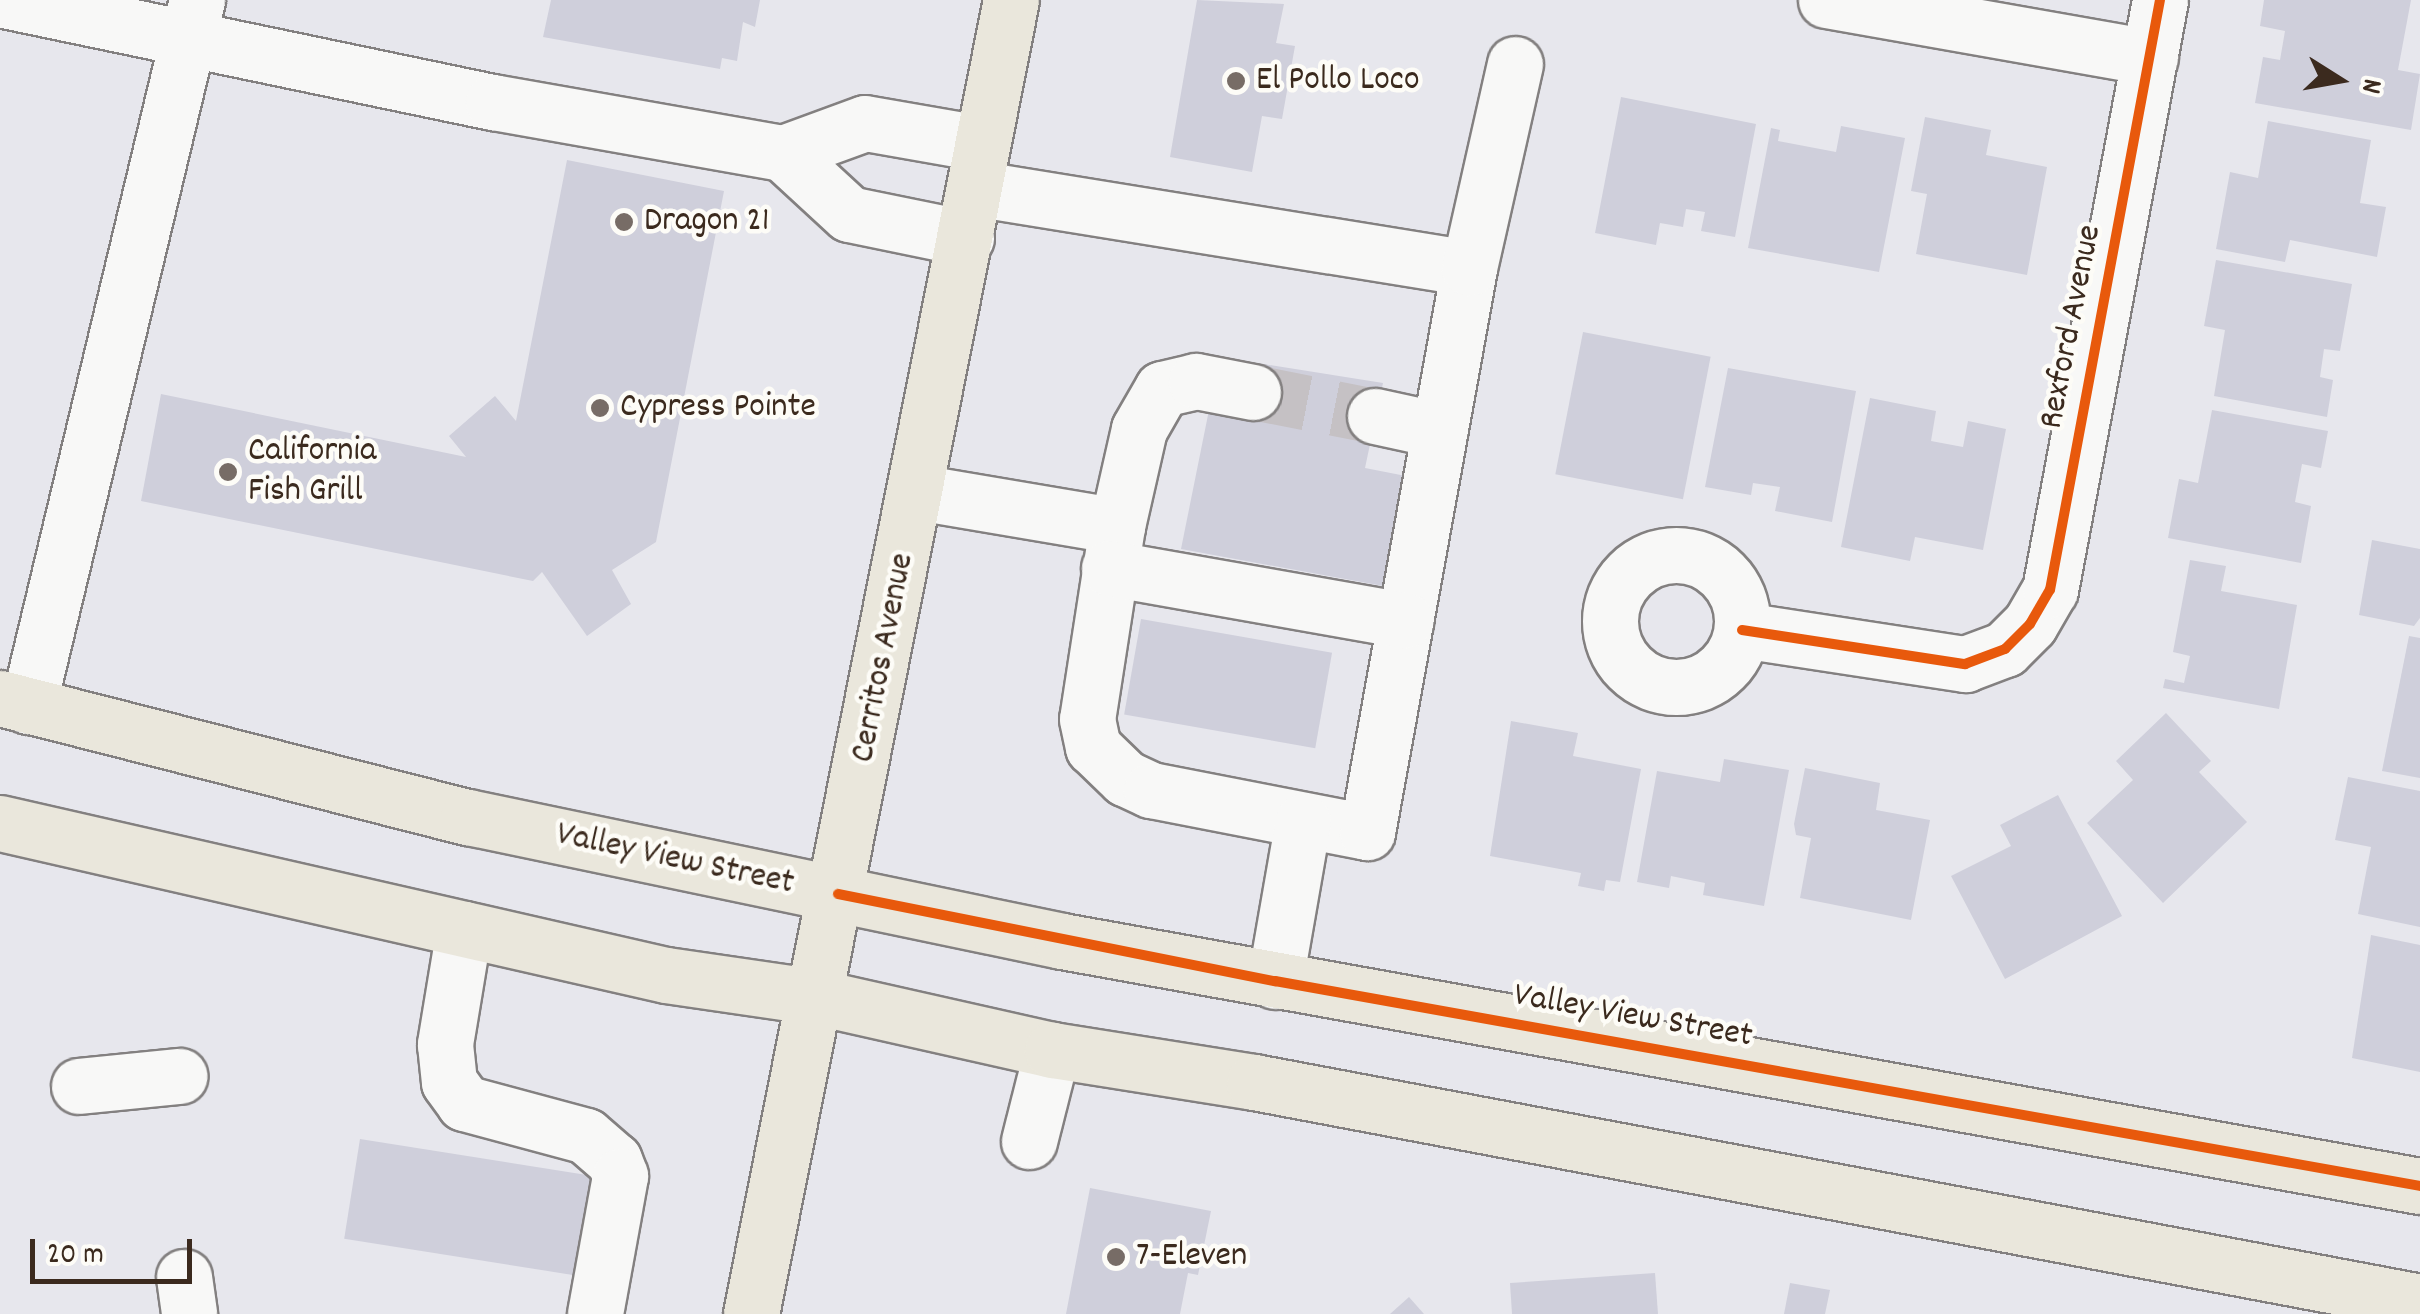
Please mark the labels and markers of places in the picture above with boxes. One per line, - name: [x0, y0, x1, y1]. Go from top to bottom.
- place label: El Pollo Loco: [1256, 60, 1419, 102]
- marker: El Pollo Loco: [1225, 70, 1247, 92]
- place label: Dragon 21: [644, 201, 770, 243]
- marker: Dragon 21: [613, 211, 635, 233]
- place label: Cypress Pointe: [620, 387, 816, 429]
- marker: Cypress Pointe: [589, 397, 611, 419]
- place label: California Fish Grill: [248, 431, 376, 513]
- marker: California Fish Grill: [217, 461, 239, 483]
- place label: 7-Eleven: [1136, 1236, 1247, 1278]
- marker: 7-Eleven: [1105, 1246, 1127, 1268]

